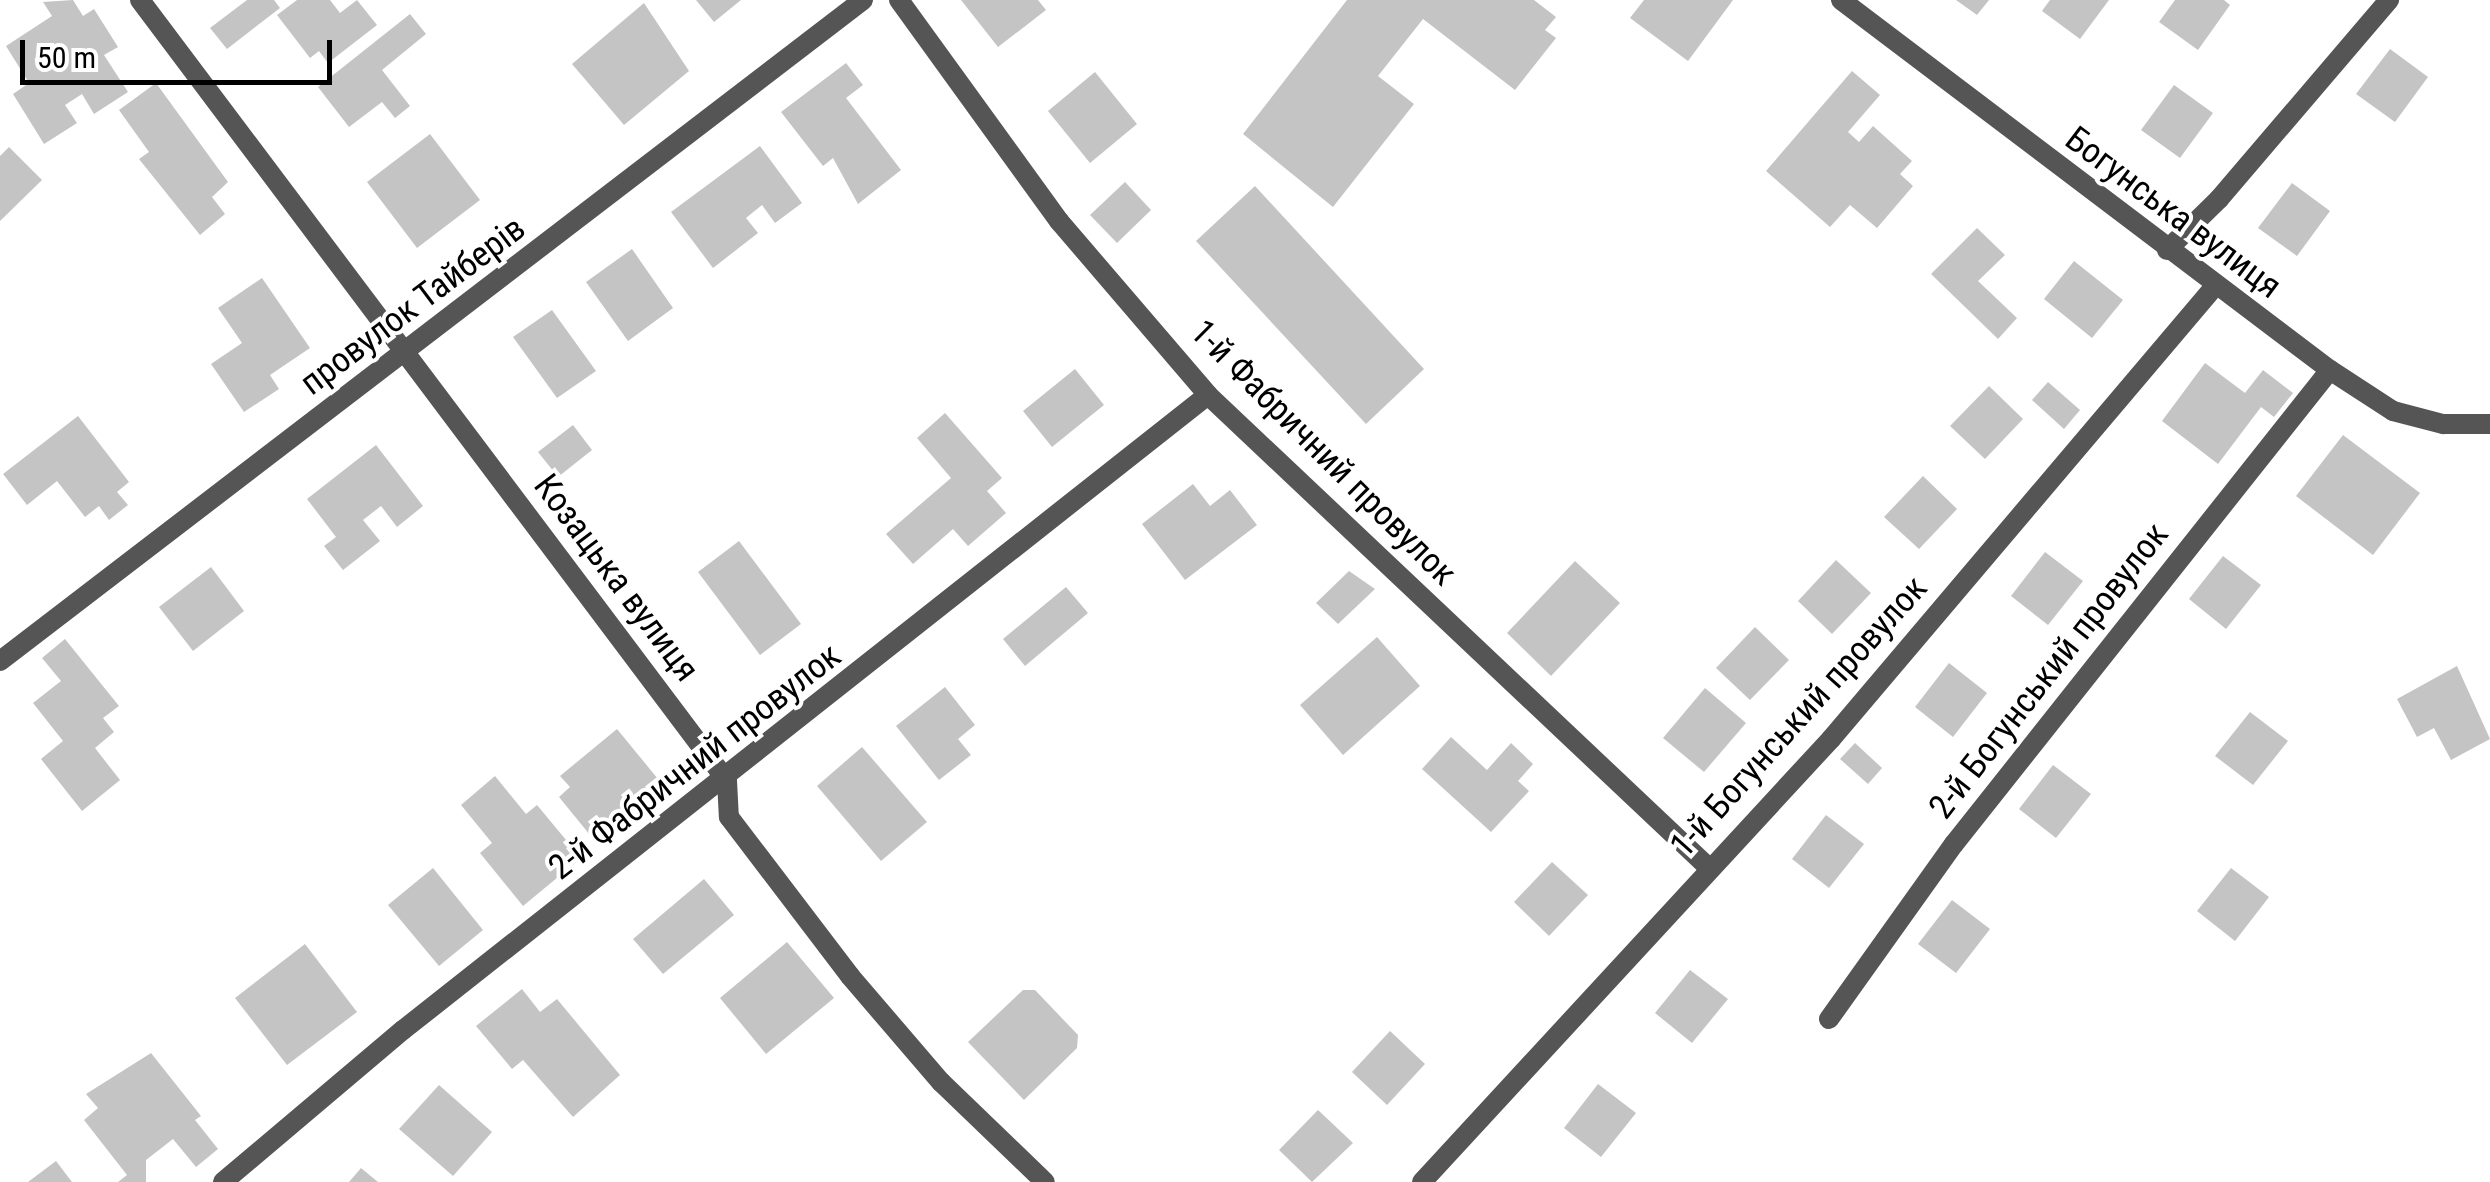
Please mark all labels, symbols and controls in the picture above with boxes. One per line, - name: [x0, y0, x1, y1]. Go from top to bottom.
- scale bar: [25, 20, 338, 82]
- text: 50 m: [37, 40, 96, 75]
- street label: Богунська вулиця: [2057, 118, 2289, 308]
- street label: провулок Тайберів: [292, 208, 534, 404]
- street label: 1-й Фабричний провулок: [1181, 311, 1465, 595]
- street label: Козацька вулиця: [525, 466, 707, 690]
- street label: 2-й Богунський провулок: [1921, 515, 2177, 827]
- street label: 1-й Богунський провулок: [1662, 568, 1936, 866]
- street label: 2-й Фабричний провулок: [541, 635, 849, 889]

